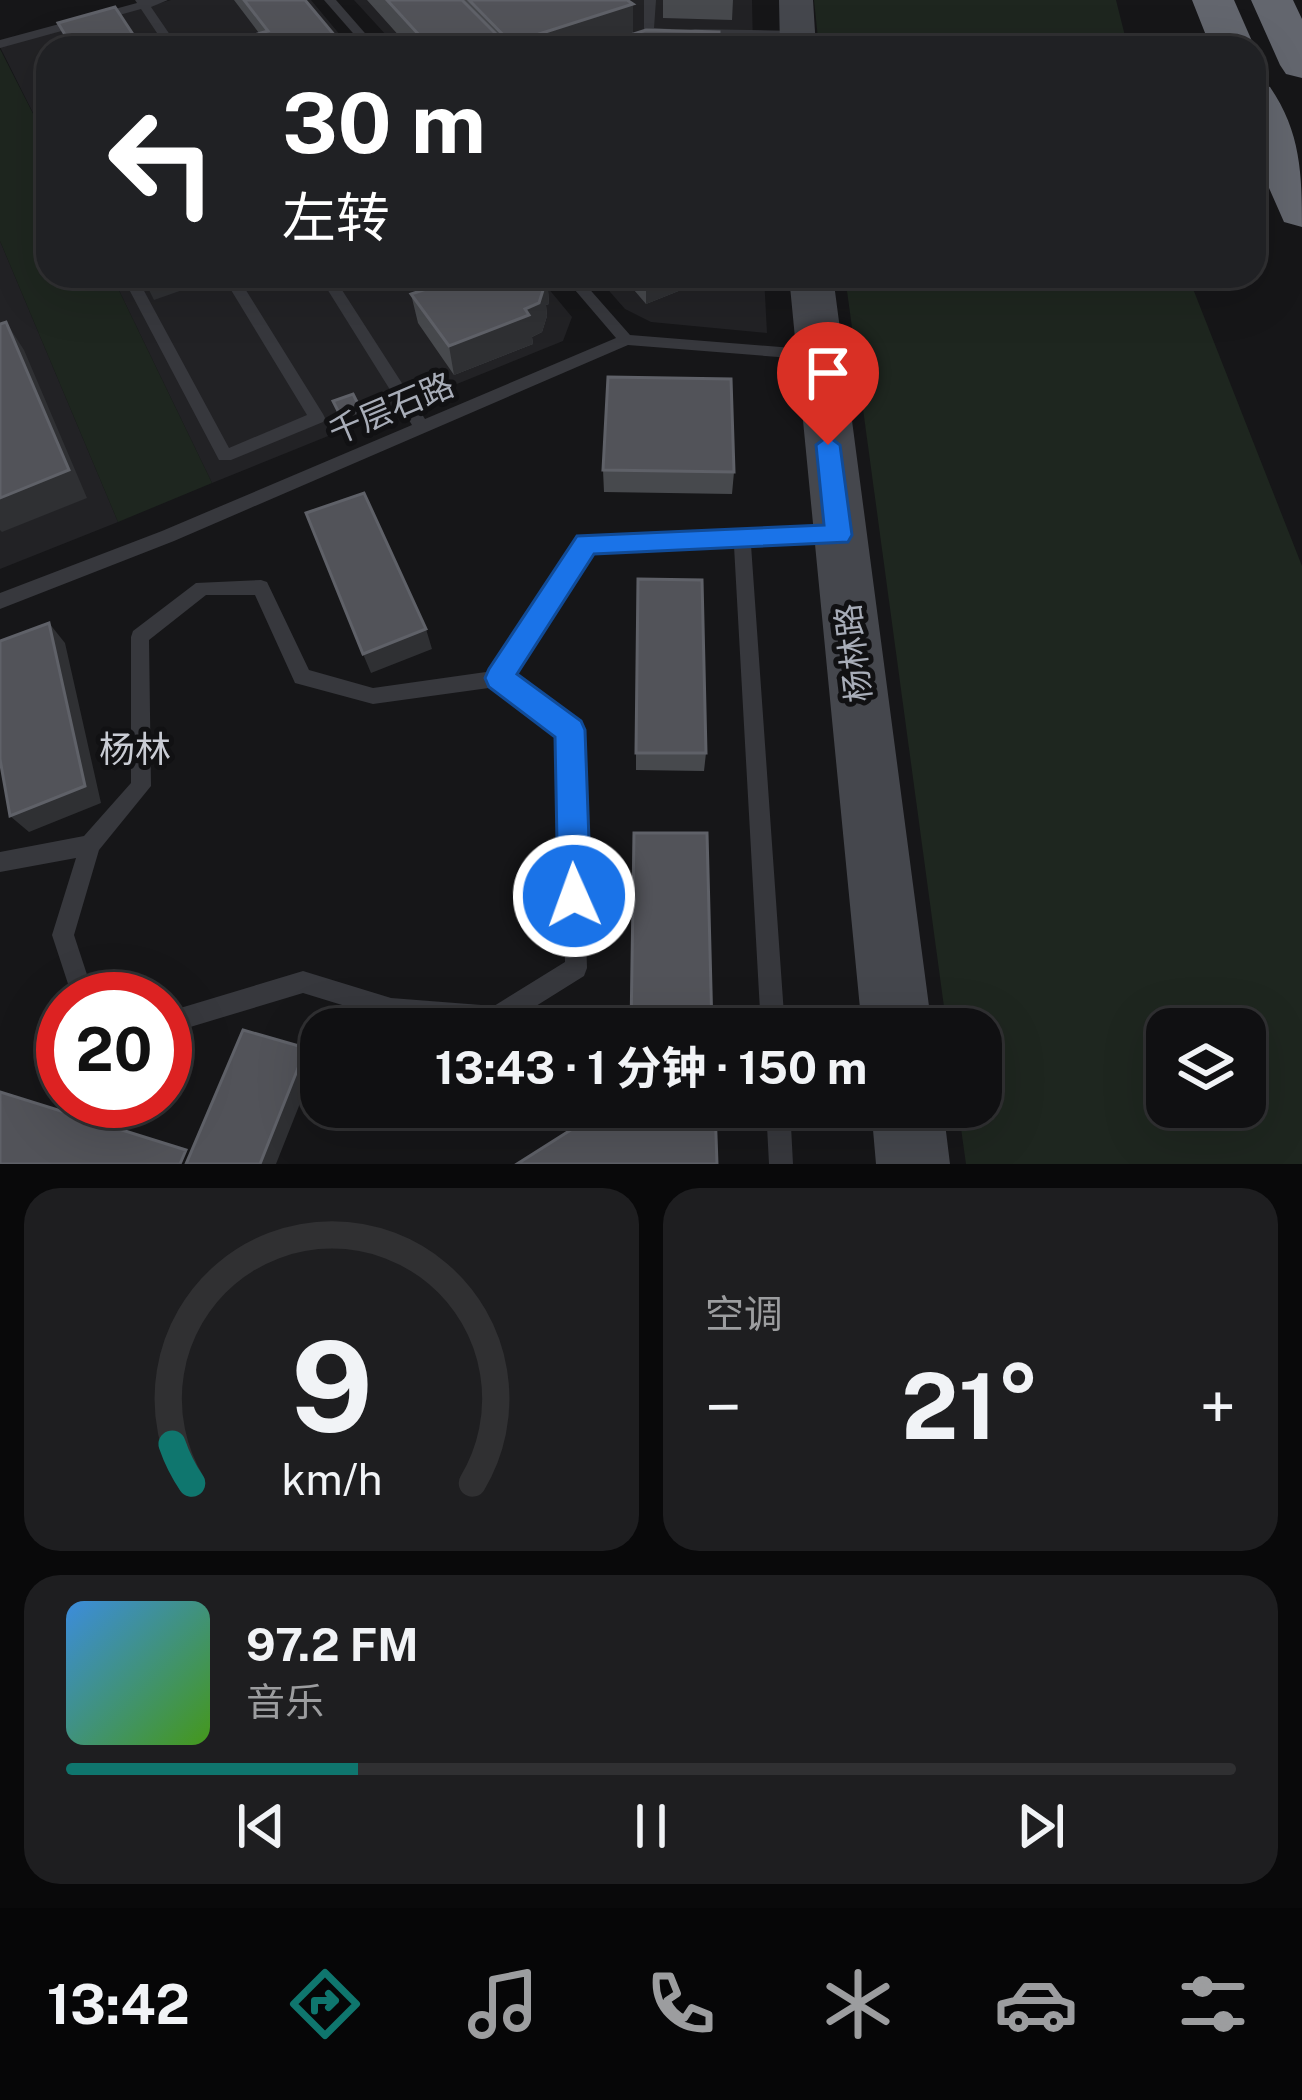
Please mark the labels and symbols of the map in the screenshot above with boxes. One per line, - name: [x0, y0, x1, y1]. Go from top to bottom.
- pin: [777, 322, 879, 445]
- street label: 千层石路: [323, 365, 459, 451]
- street label: 杨林路: [828, 602, 878, 704]
- district label: 杨林: [99, 728, 171, 770]
- position arrow: [511, 833, 637, 959]
- speed limit sign: 20: [36, 972, 192, 1128]

